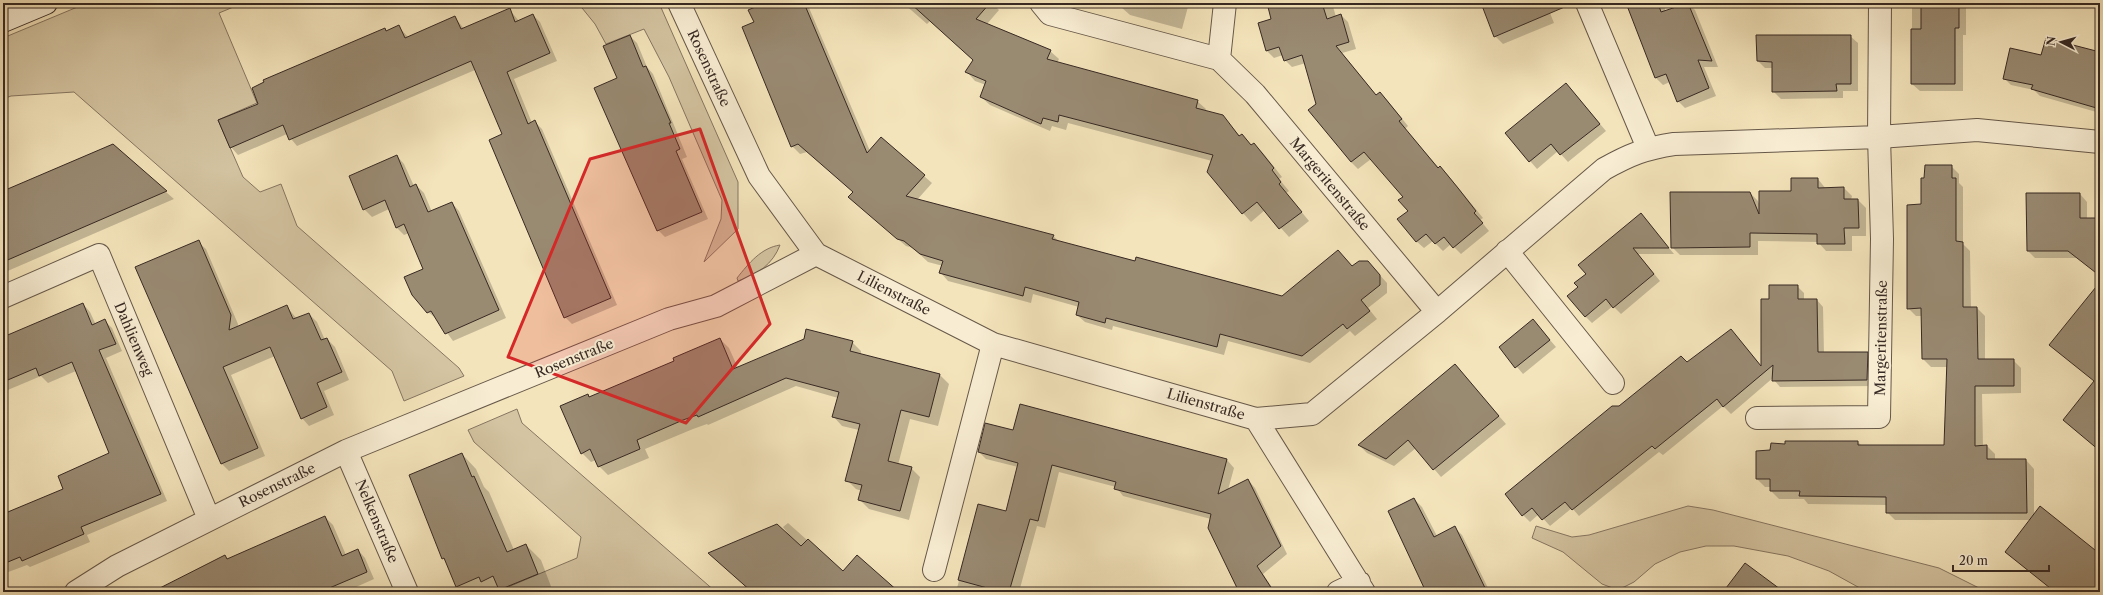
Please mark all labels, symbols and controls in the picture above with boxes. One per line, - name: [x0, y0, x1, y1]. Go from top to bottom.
- north arrow: [2041, 22, 2081, 62]
- street label: Rosenstraße: [683, 27, 735, 110]
- text: N: [2044, 35, 2059, 46]
- street label: Margeritenstraße: [1286, 134, 1374, 234]
- street label: Lilienstraße: [854, 267, 934, 319]
- street label: Margeritenstraße: [1871, 280, 1891, 396]
- street label: Dahlienweg: [110, 299, 158, 379]
- street label: Rosenstraße: [532, 334, 616, 382]
- street label: Lilienstraße: [1165, 384, 1247, 424]
- street label: Rosenstraße: [236, 459, 318, 511]
- street label: Nelkenstraße: [351, 476, 403, 566]
- scale bar: [1953, 547, 2049, 573]
- text: 20 m: [1959, 553, 1988, 568]

